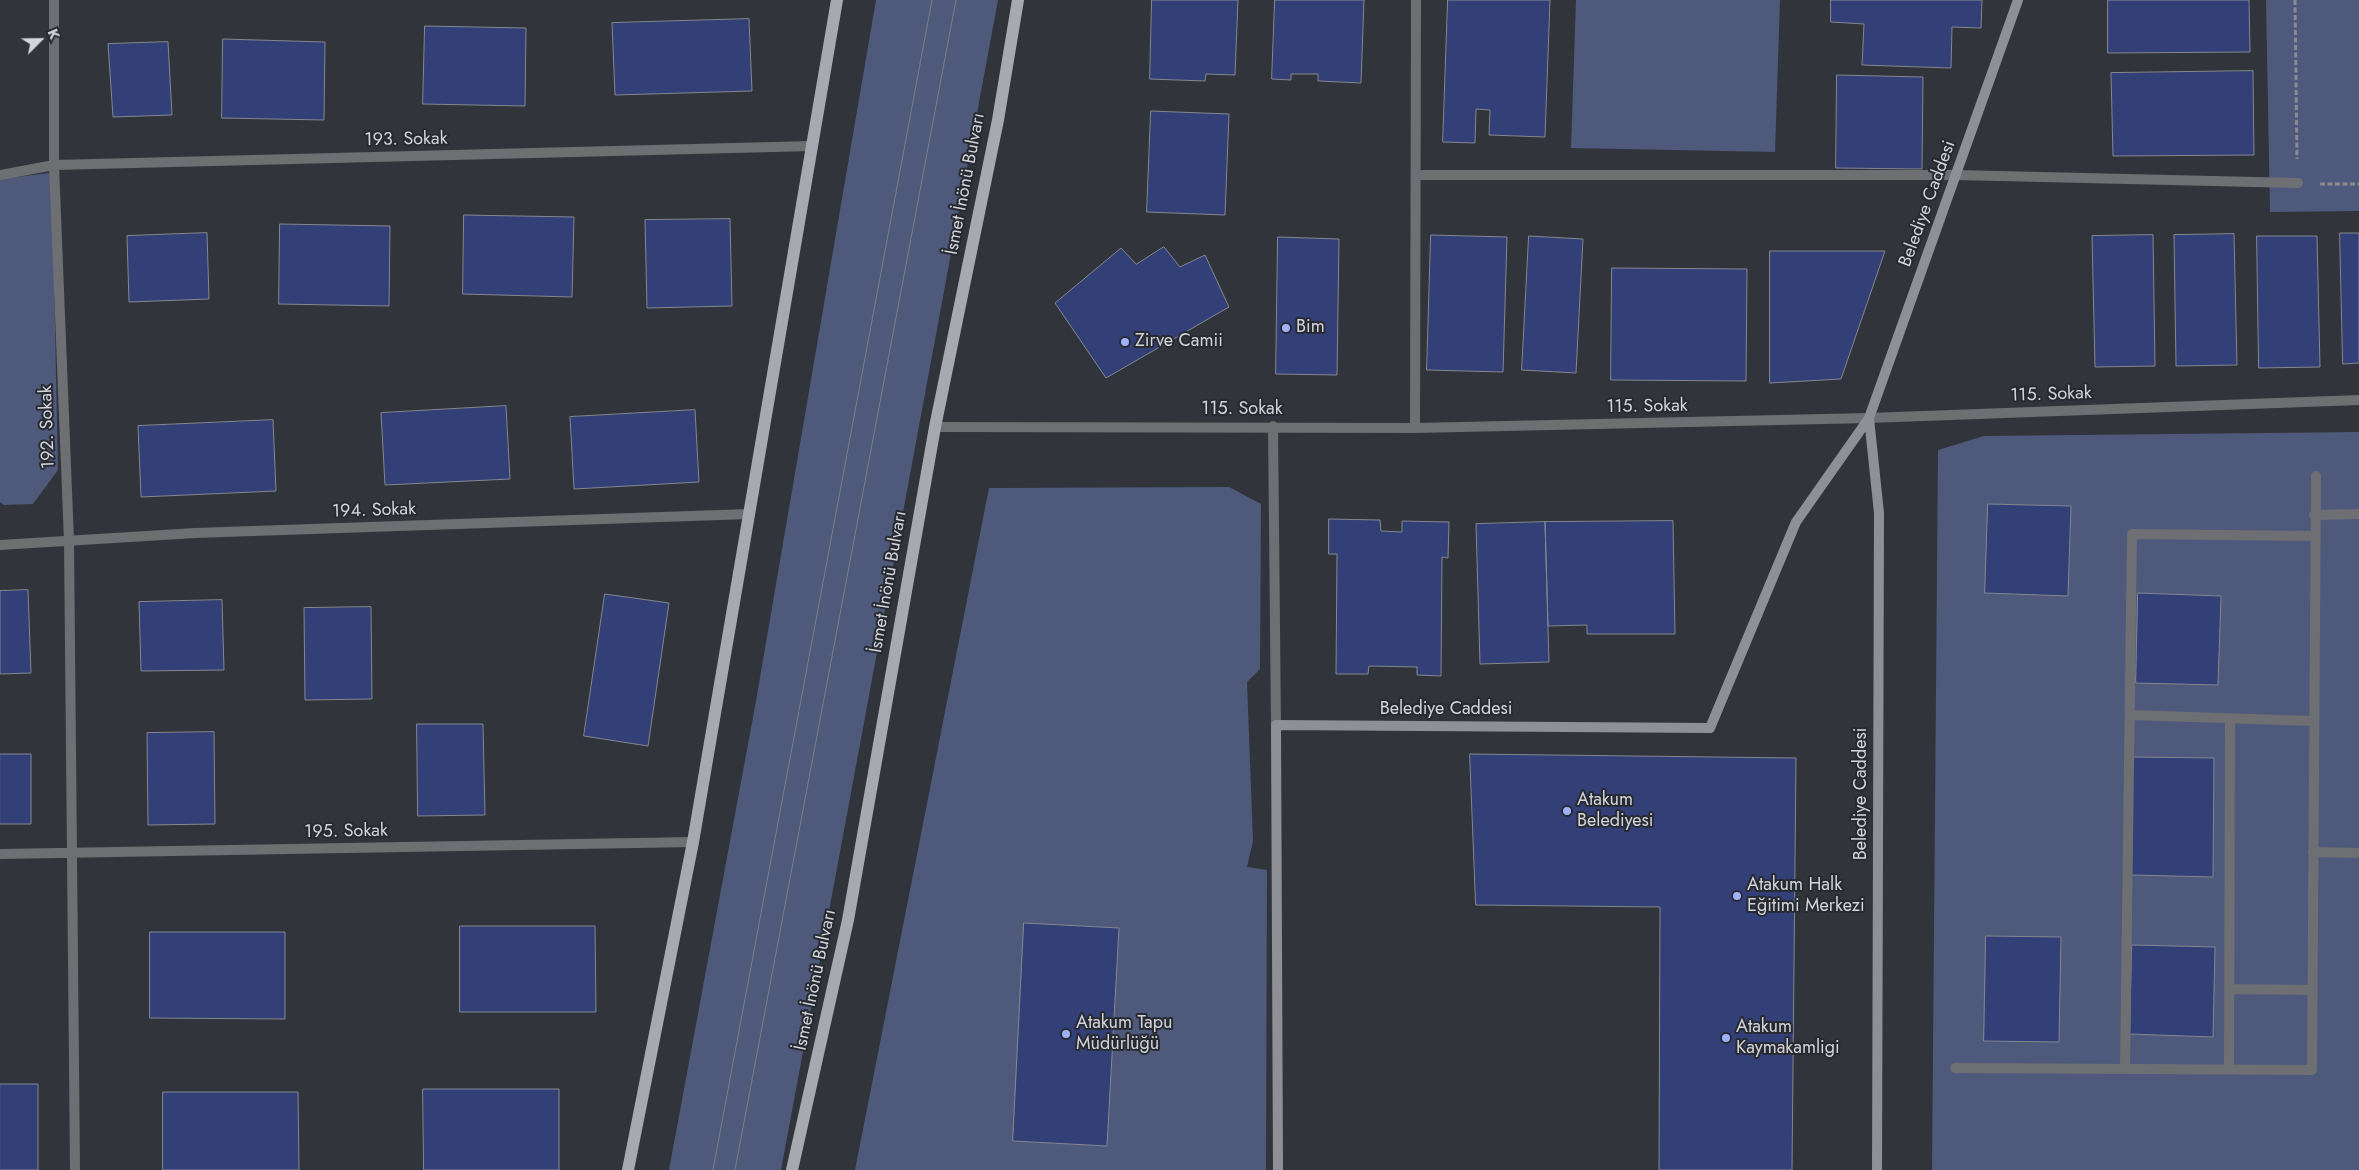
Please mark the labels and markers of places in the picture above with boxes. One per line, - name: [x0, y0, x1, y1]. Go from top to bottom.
- place label: Bim: [1296, 317, 1325, 339]
- marker: Bim: [1280, 322, 1292, 334]
- place label: Zirve Camii: [1135, 331, 1223, 353]
- marker: Zirve Camii: [1119, 336, 1131, 348]
- place label: Atakum Belediyesi: [1577, 790, 1654, 832]
- marker: Atakum Belediyesi: [1561, 805, 1573, 817]
- place label: Atakum Halk Eğitimi Merkezi: [1747, 875, 1865, 918]
- marker: Atakum Halk Eğitimi Merkezi: [1731, 890, 1743, 902]
- place label: Atakum Tapu Müdürlüğü: [1076, 1013, 1172, 1056]
- place label: Atakum Kaymakamligi: [1736, 1017, 1840, 1060]
- marker: Atakum Tapu Müdürlüğü: [1060, 1028, 1072, 1040]
- marker: Atakum Kaymakamligi: [1720, 1032, 1732, 1044]

